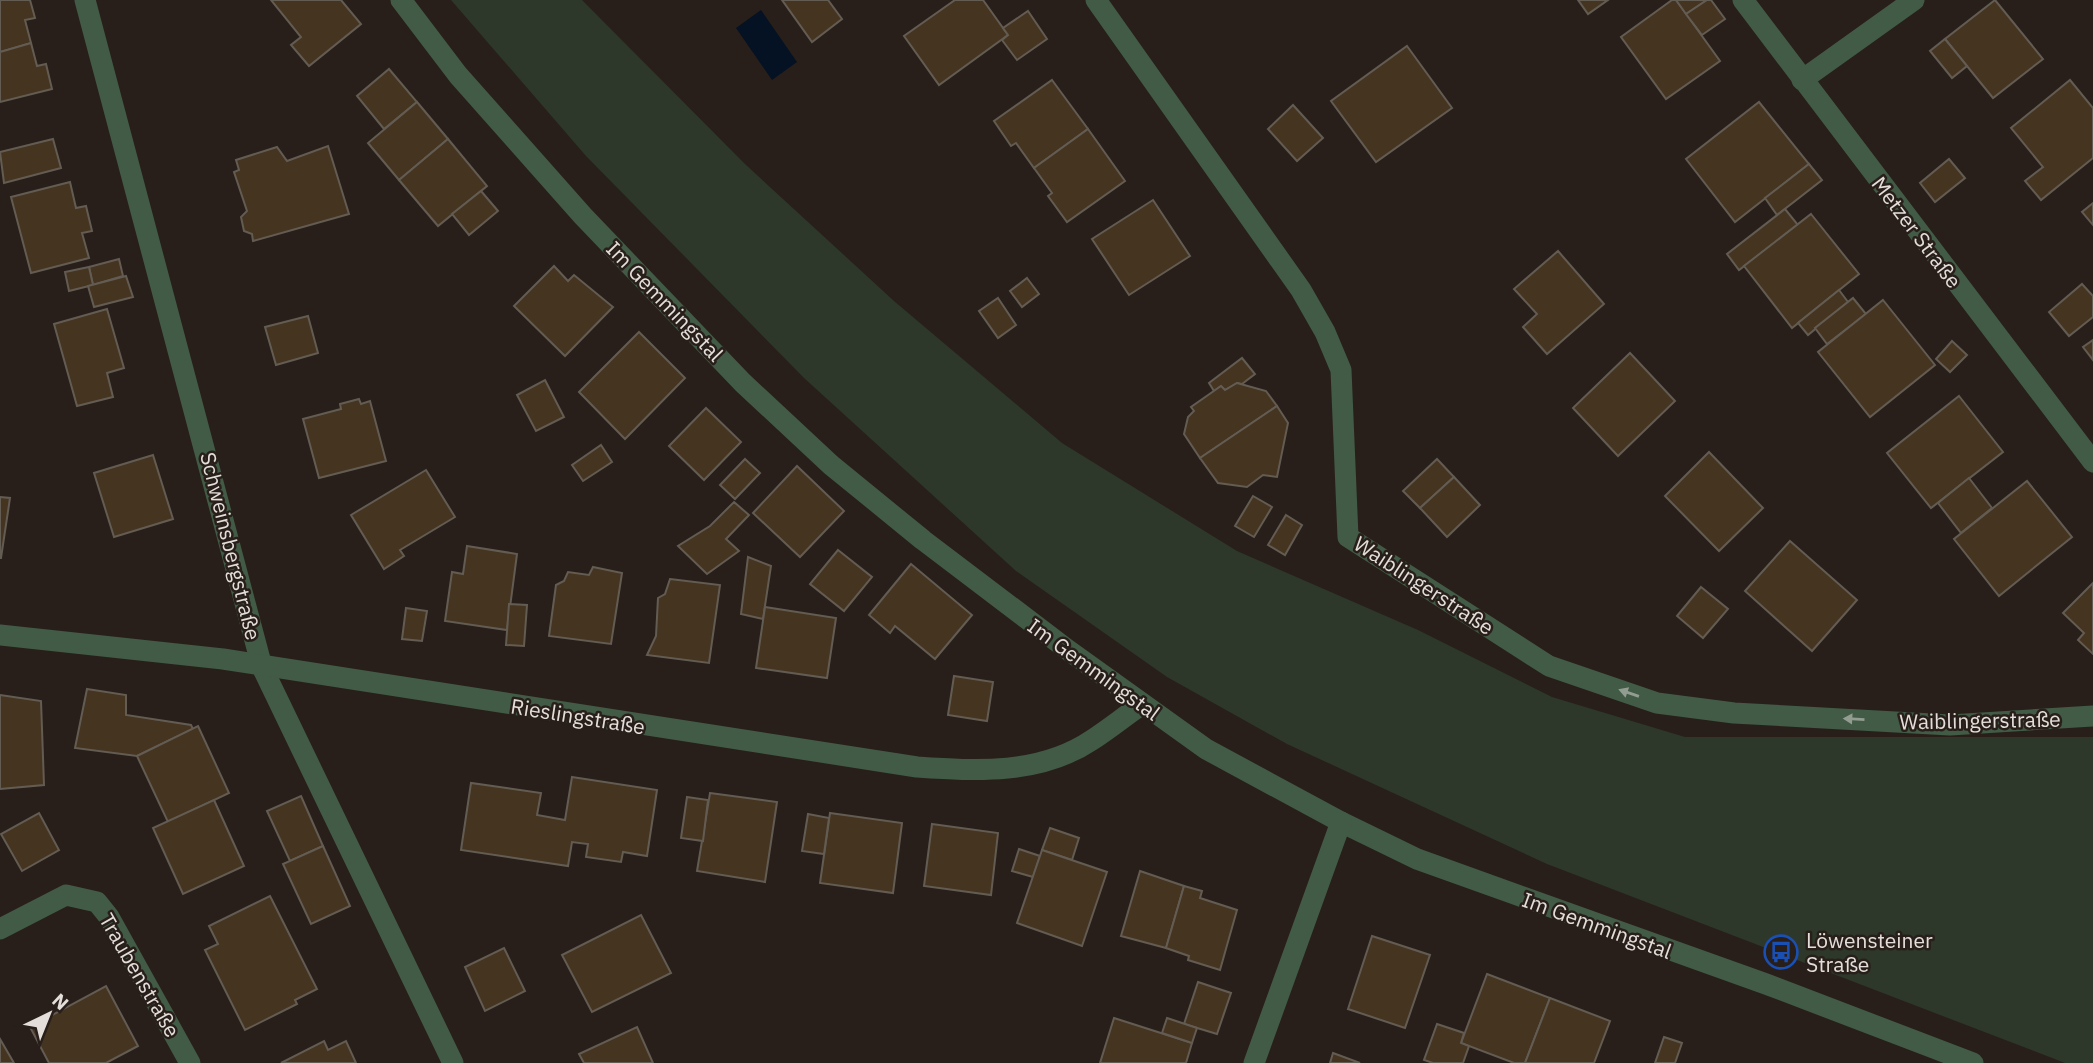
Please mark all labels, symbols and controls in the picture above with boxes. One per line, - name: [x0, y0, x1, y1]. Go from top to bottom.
- street label: Metzer Straße: [1866, 170, 1968, 294]
- street label: Im Gemmingstal: [600, 235, 730, 367]
- street label: Schweinsbergstraße: [194, 449, 268, 643]
- street label: Waiblingerstraße: [1349, 529, 1499, 641]
- street label: Im Gemmingstal: [1022, 611, 1166, 727]
- one-way arrow: [1618, 687, 1639, 698]
- street label: Rieslingstraße: [509, 692, 647, 740]
- street label: Waiblingerstraße: [1899, 705, 2061, 735]
- one-way arrow: [1843, 714, 1865, 725]
- street label: Im Gemmingstal: [1518, 885, 1676, 965]
- street label: Traubenstraße: [93, 908, 187, 1042]
- place label: Löwensteiner Straße: [1806, 926, 1933, 978]
- bus stop icon: Löwensteiner Straße: [1762, 933, 1800, 971]
- north arrow: [14, 979, 84, 1049]
- text: N: [47, 988, 74, 1015]

